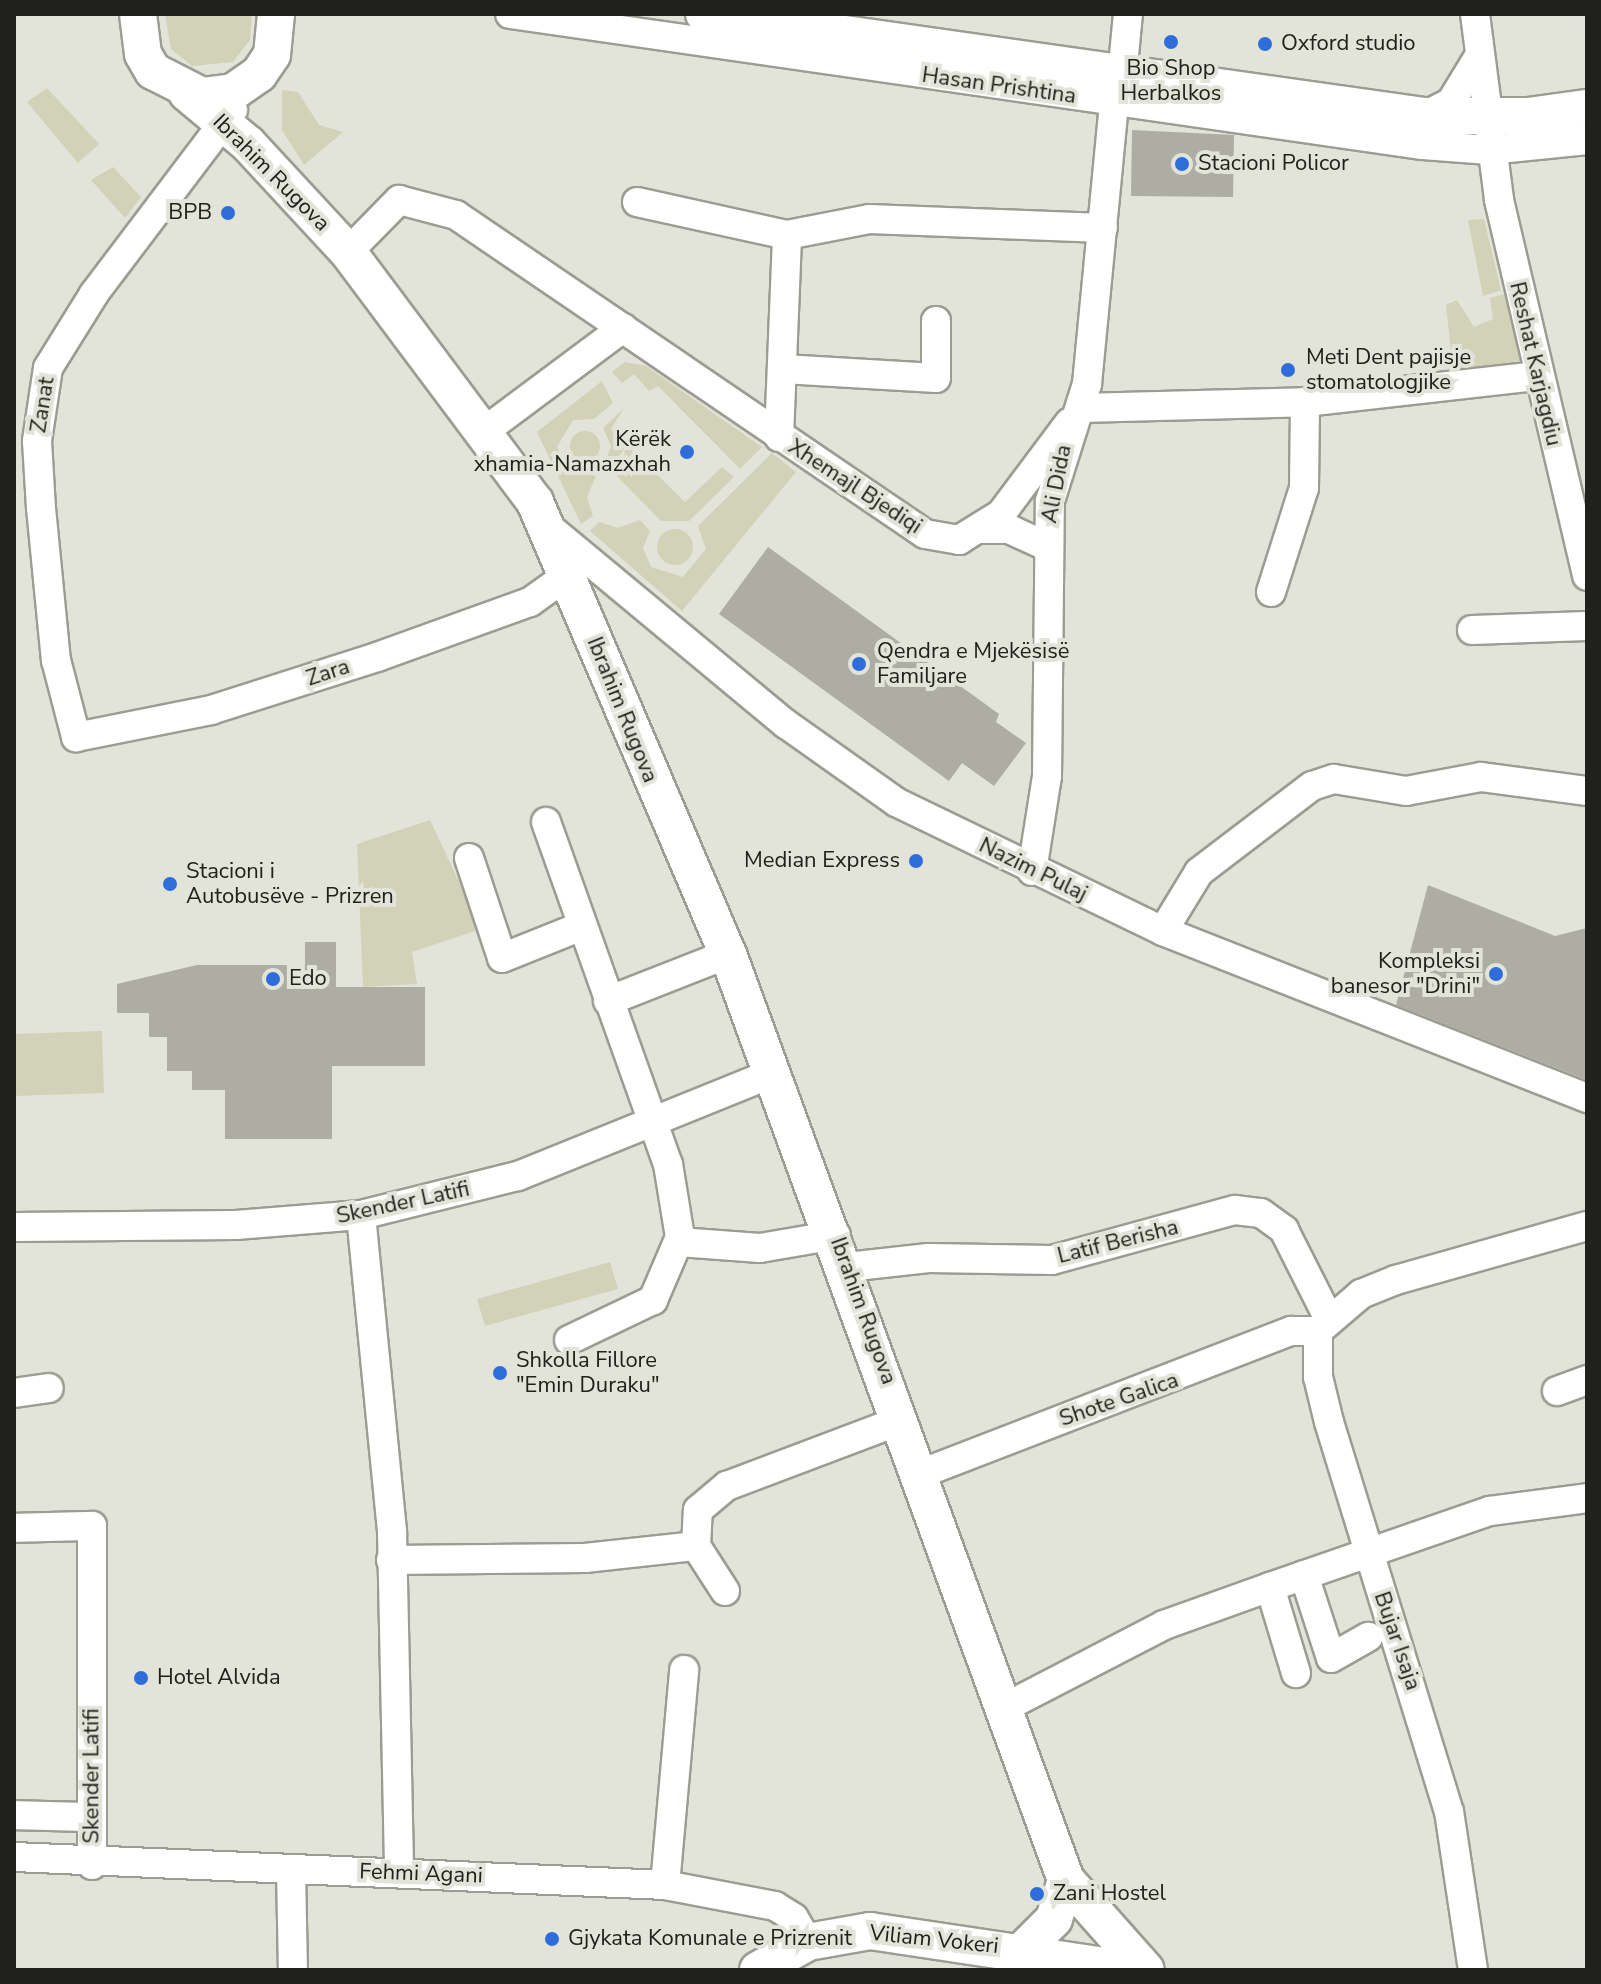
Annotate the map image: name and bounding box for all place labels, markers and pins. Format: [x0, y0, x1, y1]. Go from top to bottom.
place label: Oxford studio [1281, 31, 1416, 57]
marker: Bio Shop Herbalkos [1162, 33, 1180, 51]
marker: Oxford studio [1256, 35, 1274, 53]
place label: Bio Shop Herbalkos [1121, 55, 1221, 106]
place label: Stacioni Policor [1198, 151, 1349, 177]
marker: Stacioni Policor [1173, 155, 1191, 173]
place label: BPB [168, 200, 212, 226]
marker: BPB [219, 204, 237, 222]
place label: Meti Dent pajisje stomatologjike [1306, 344, 1471, 396]
marker: Meti Dent pajisje stomatologjike [1277, 359, 1299, 381]
place label: Kërëk xhamia-Namazxhah [474, 426, 671, 478]
marker: Kërëk xhamia-Namazxhah [678, 443, 696, 461]
place label: Qendra e Mjekësisë Familjare [877, 638, 1069, 690]
marker: Qendra e Mjekësisë Familjare [848, 653, 870, 675]
place label: Median Express [744, 848, 900, 874]
marker: Median Express [907, 852, 925, 870]
place label: Stacioni i Autobusëve - Prizren [186, 858, 394, 910]
marker: Stacioni i Autobusëve - Prizren [161, 875, 179, 893]
place label: Kompleksi banesor "Drini" [1331, 948, 1480, 1000]
marker: Kompleksi banesor "Drini" [1487, 965, 1505, 983]
place label: Edo [289, 966, 327, 992]
marker: Edo [264, 970, 282, 988]
place label: Shkolla Fillore "Emin Duraku" [516, 1347, 660, 1398]
marker: Shkolla Fillore "Emin Duraku" [491, 1364, 509, 1382]
place label: Hotel Alvida [157, 1665, 281, 1691]
marker: Hotel Alvida [132, 1669, 150, 1687]
place label: Zani Hostel [1053, 1881, 1166, 1907]
marker: Zani Hostel [1028, 1885, 1046, 1903]
place label: Gjykata Komunale e Prizrenit [568, 1926, 852, 1952]
marker: Gjykata Komunale e Prizrenit [543, 1930, 561, 1948]

